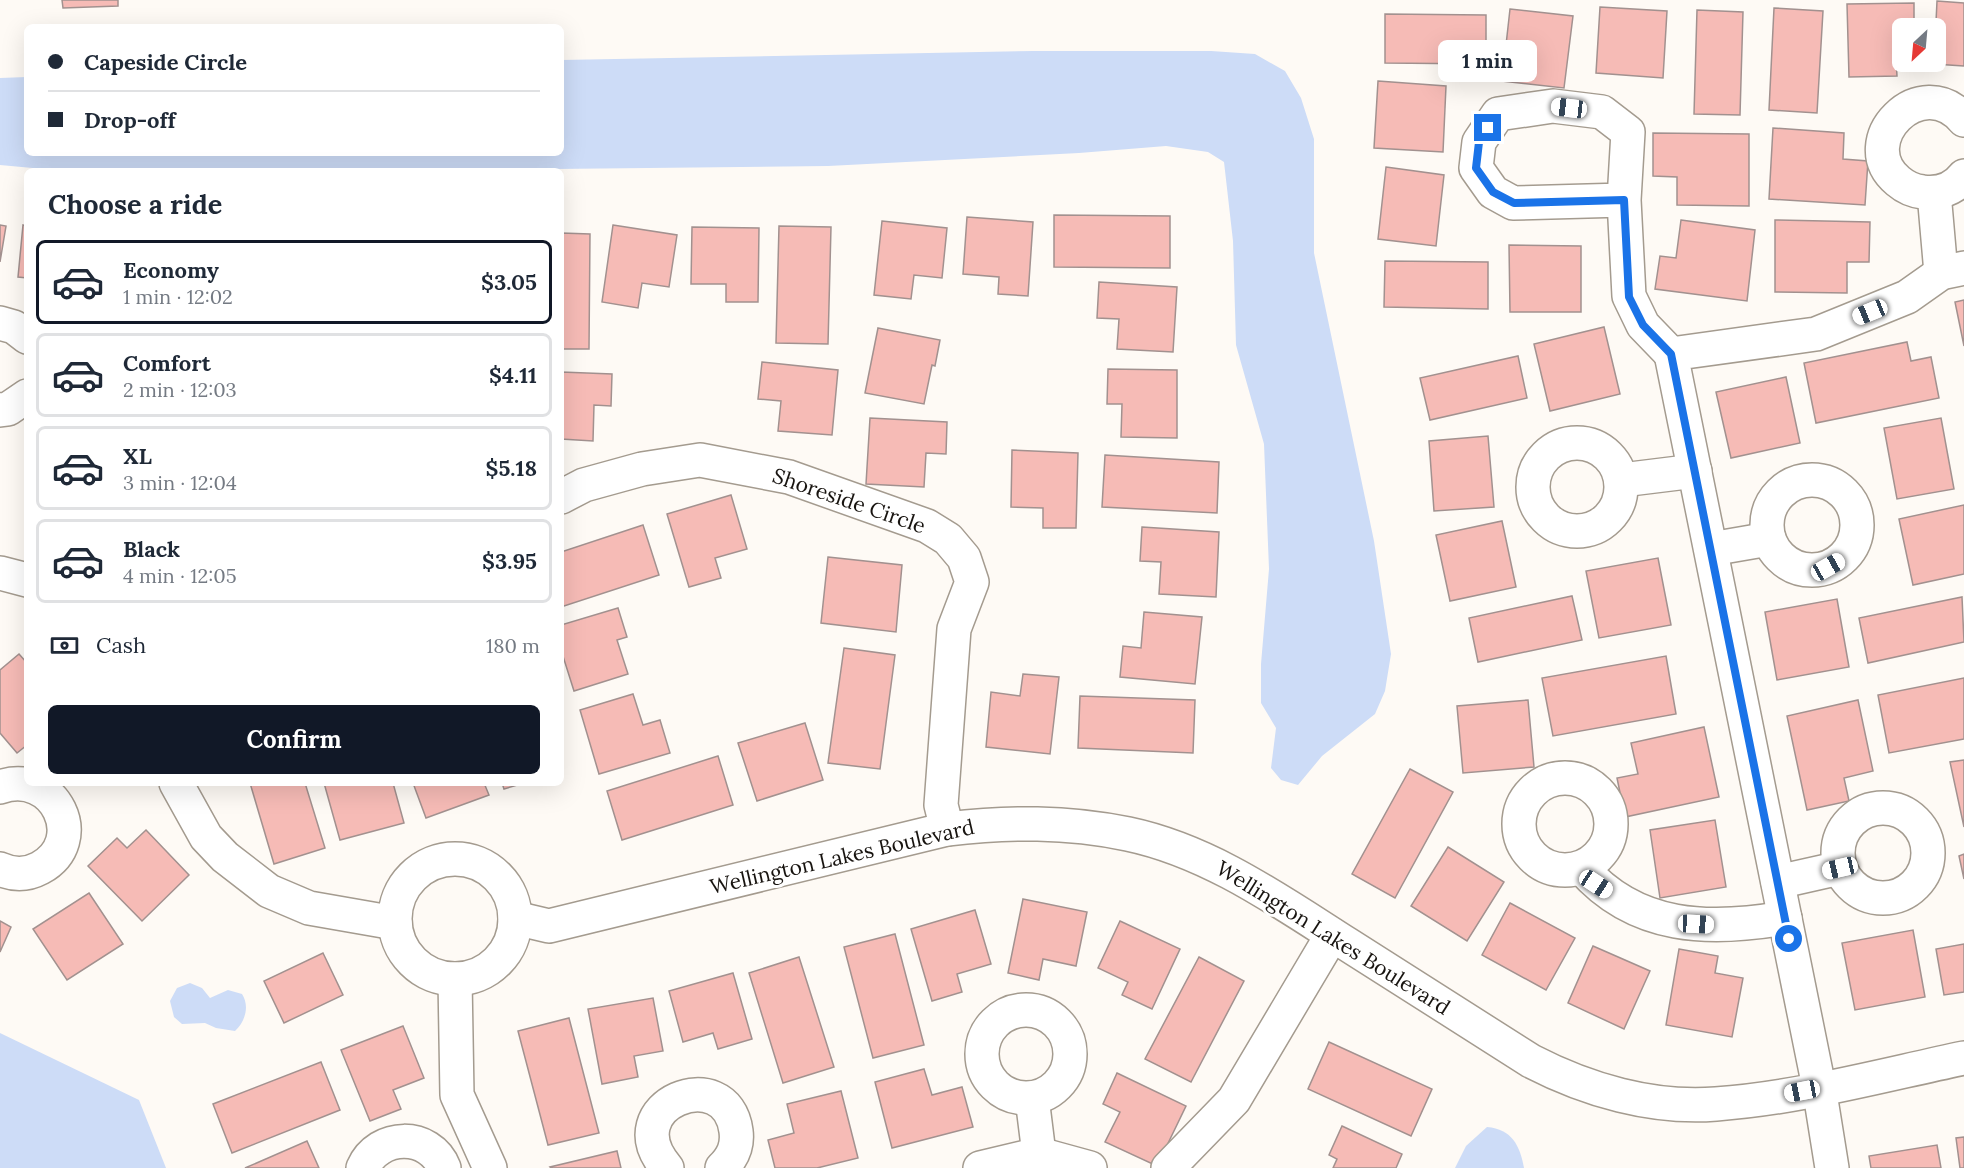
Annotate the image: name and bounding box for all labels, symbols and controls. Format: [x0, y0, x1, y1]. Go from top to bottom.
north arrow [1892, 18, 1946, 72]
map controls [1892, 18, 1946, 72]
callout: 1 min [1438, 41, 1538, 83]
text: Capeside Circle [84, 48, 247, 76]
text: 1 min [1462, 48, 1513, 73]
car [1550, 97, 1588, 119]
text: Drop-off [84, 106, 176, 134]
route end [1474, 114, 1501, 141]
text: Choose a ride [48, 187, 222, 221]
icon: car [51, 255, 105, 309]
text: Economy [123, 256, 219, 284]
text: $3.05 [481, 268, 537, 296]
text: 1 min · 12:02 [123, 284, 233, 309]
car [1850, 297, 1890, 327]
icon: car [51, 348, 105, 402]
text: Comfort [123, 349, 211, 377]
text: $4.11 [489, 361, 537, 389]
text: 2 min · 12:03 [123, 377, 237, 402]
icon: car [51, 441, 105, 495]
text: XL [123, 442, 152, 470]
text: $5.18 [486, 454, 537, 482]
street label: Shoreside Circle [769, 462, 929, 539]
text: 3 min · 12:04 [123, 470, 237, 495]
icon: car [51, 534, 105, 588]
text: Black [123, 535, 180, 563]
text: $3.95 [482, 547, 537, 575]
car [1808, 550, 1848, 584]
text: 4 min · 12:05 [123, 563, 237, 588]
icon: cash [48, 629, 81, 662]
text: Cash [96, 631, 146, 659]
text: 180 m [486, 633, 540, 658]
button: Confirm [48, 705, 540, 774]
street label: Wellington Lakes Boulevard [707, 813, 977, 900]
street label: Wellington Lakes Boulevard [1211, 854, 1455, 1021]
car [1820, 855, 1860, 881]
car [1576, 867, 1616, 901]
car [1678, 914, 1714, 934]
route start [1775, 925, 1802, 952]
car [1783, 1079, 1821, 1103]

